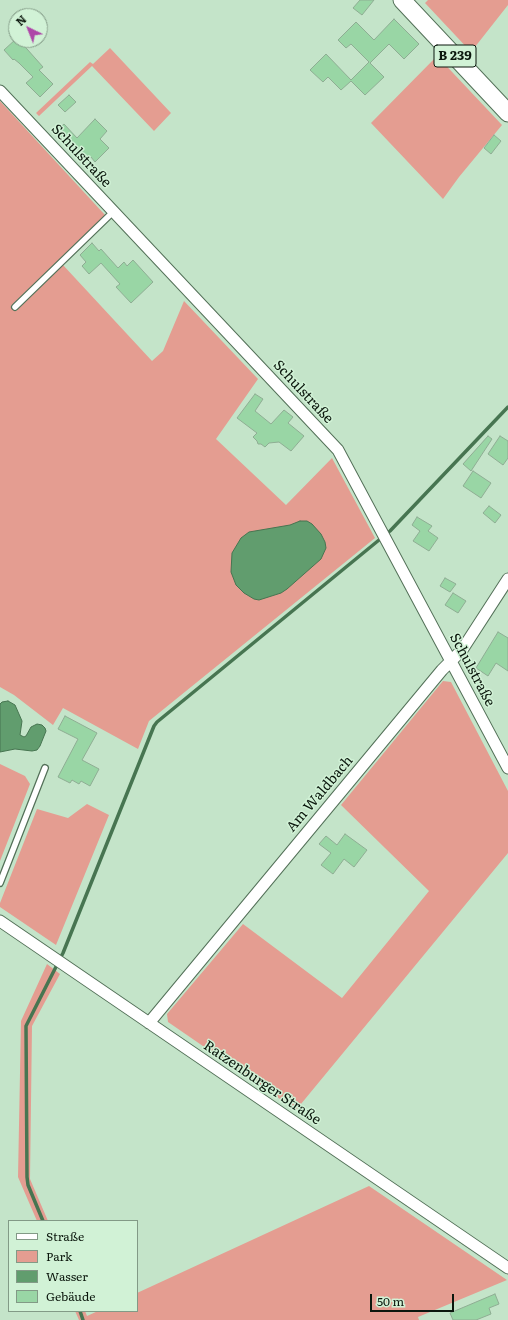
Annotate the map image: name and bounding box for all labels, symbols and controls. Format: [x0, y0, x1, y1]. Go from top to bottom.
north arrow [8, 8, 48, 48]
text: N [12, 11, 29, 29]
road number: B 239 [434, 45, 476, 67]
street label: Schulstraße [48, 121, 114, 191]
street label: Schulstraße [270, 357, 336, 427]
street label: Schulstraße [446, 631, 498, 709]
street label: Am Waldbach [283, 753, 357, 835]
street label: Ratzenburger Straße [200, 1037, 324, 1129]
legend [8, 1220, 138, 1312]
text: Straße [46, 1227, 84, 1245]
text: Park [46, 1247, 72, 1265]
text: Wasser [46, 1267, 88, 1285]
scale bar [372, 1286, 456, 1312]
text: Gebäude [46, 1287, 95, 1305]
text: 50 m [377, 1292, 404, 1310]

